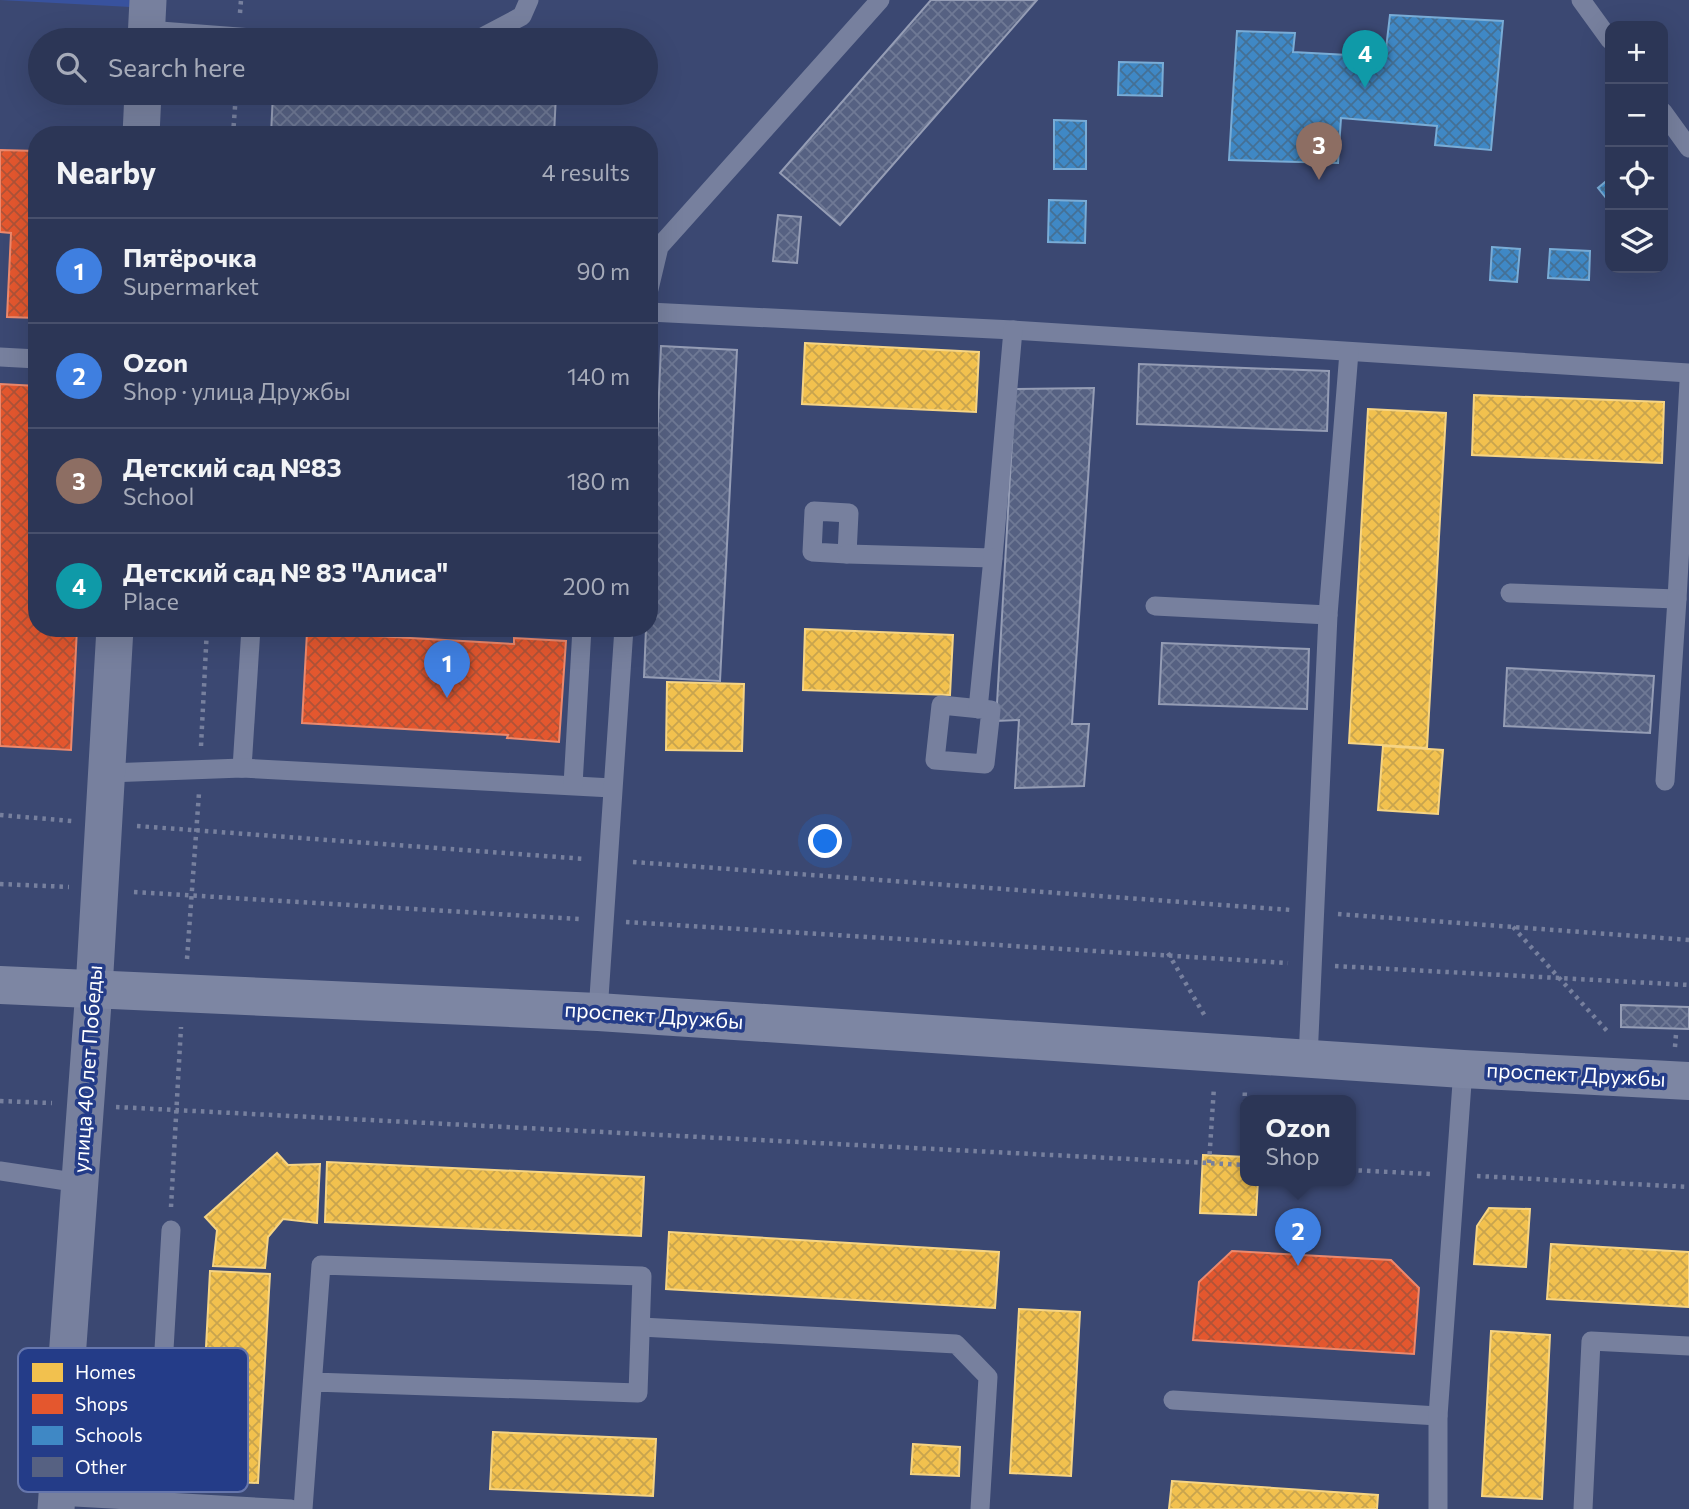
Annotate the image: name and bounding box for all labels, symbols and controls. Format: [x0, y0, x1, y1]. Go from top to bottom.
map controls [1605, 21, 1668, 273]
button: + [1605, 21, 1668, 84]
search box [28, 28, 658, 105]
pin: 4 [1342, 30, 1388, 88]
icon: search [52, 48, 90, 86]
text: Search here [108, 51, 246, 82]
button: − [1605, 84, 1668, 147]
pin: 3 [1296, 122, 1342, 180]
button: locate [1605, 147, 1668, 210]
text: Nearby [56, 153, 156, 190]
text: 4 results [542, 158, 630, 186]
button: layers [1605, 210, 1668, 273]
text: Пятёрочка [123, 241, 256, 272]
text: 1 [74, 257, 84, 285]
text: 90 m [577, 257, 630, 285]
text: Supermarket [123, 272, 259, 300]
text: Ozon [123, 346, 188, 377]
text: 2 [72, 362, 86, 390]
text: 140 m [567, 362, 630, 390]
text: Shop · улица Дружбы [123, 377, 351, 405]
text: Детский сад №83 [123, 451, 342, 482]
text: 3 [72, 467, 86, 495]
text: 180 m [567, 467, 630, 495]
text: School [123, 482, 194, 510]
text: Детский сад № 83 "Алиса" [123, 556, 448, 587]
text: 4 [72, 572, 86, 600]
text: 200 m [563, 572, 630, 600]
text: Place [123, 587, 179, 615]
pin: 1 [424, 640, 470, 698]
your location [808, 824, 842, 858]
street label: улица 40 лет Победы [67, 964, 106, 1174]
street label: проспект Дружбы [564, 996, 744, 1033]
street label: проспект Дружбы [1486, 1056, 1666, 1091]
popup [1240, 1095, 1356, 1186]
text: Ozon [1265, 1111, 1331, 1142]
text: Shop [1265, 1142, 1319, 1170]
pin: 2 [1275, 1208, 1321, 1266]
legend [18, 1348, 248, 1492]
text: Homes [75, 1360, 136, 1383]
text: Shops [75, 1392, 128, 1415]
text: Schools [75, 1423, 143, 1446]
text: Other [75, 1455, 127, 1478]

